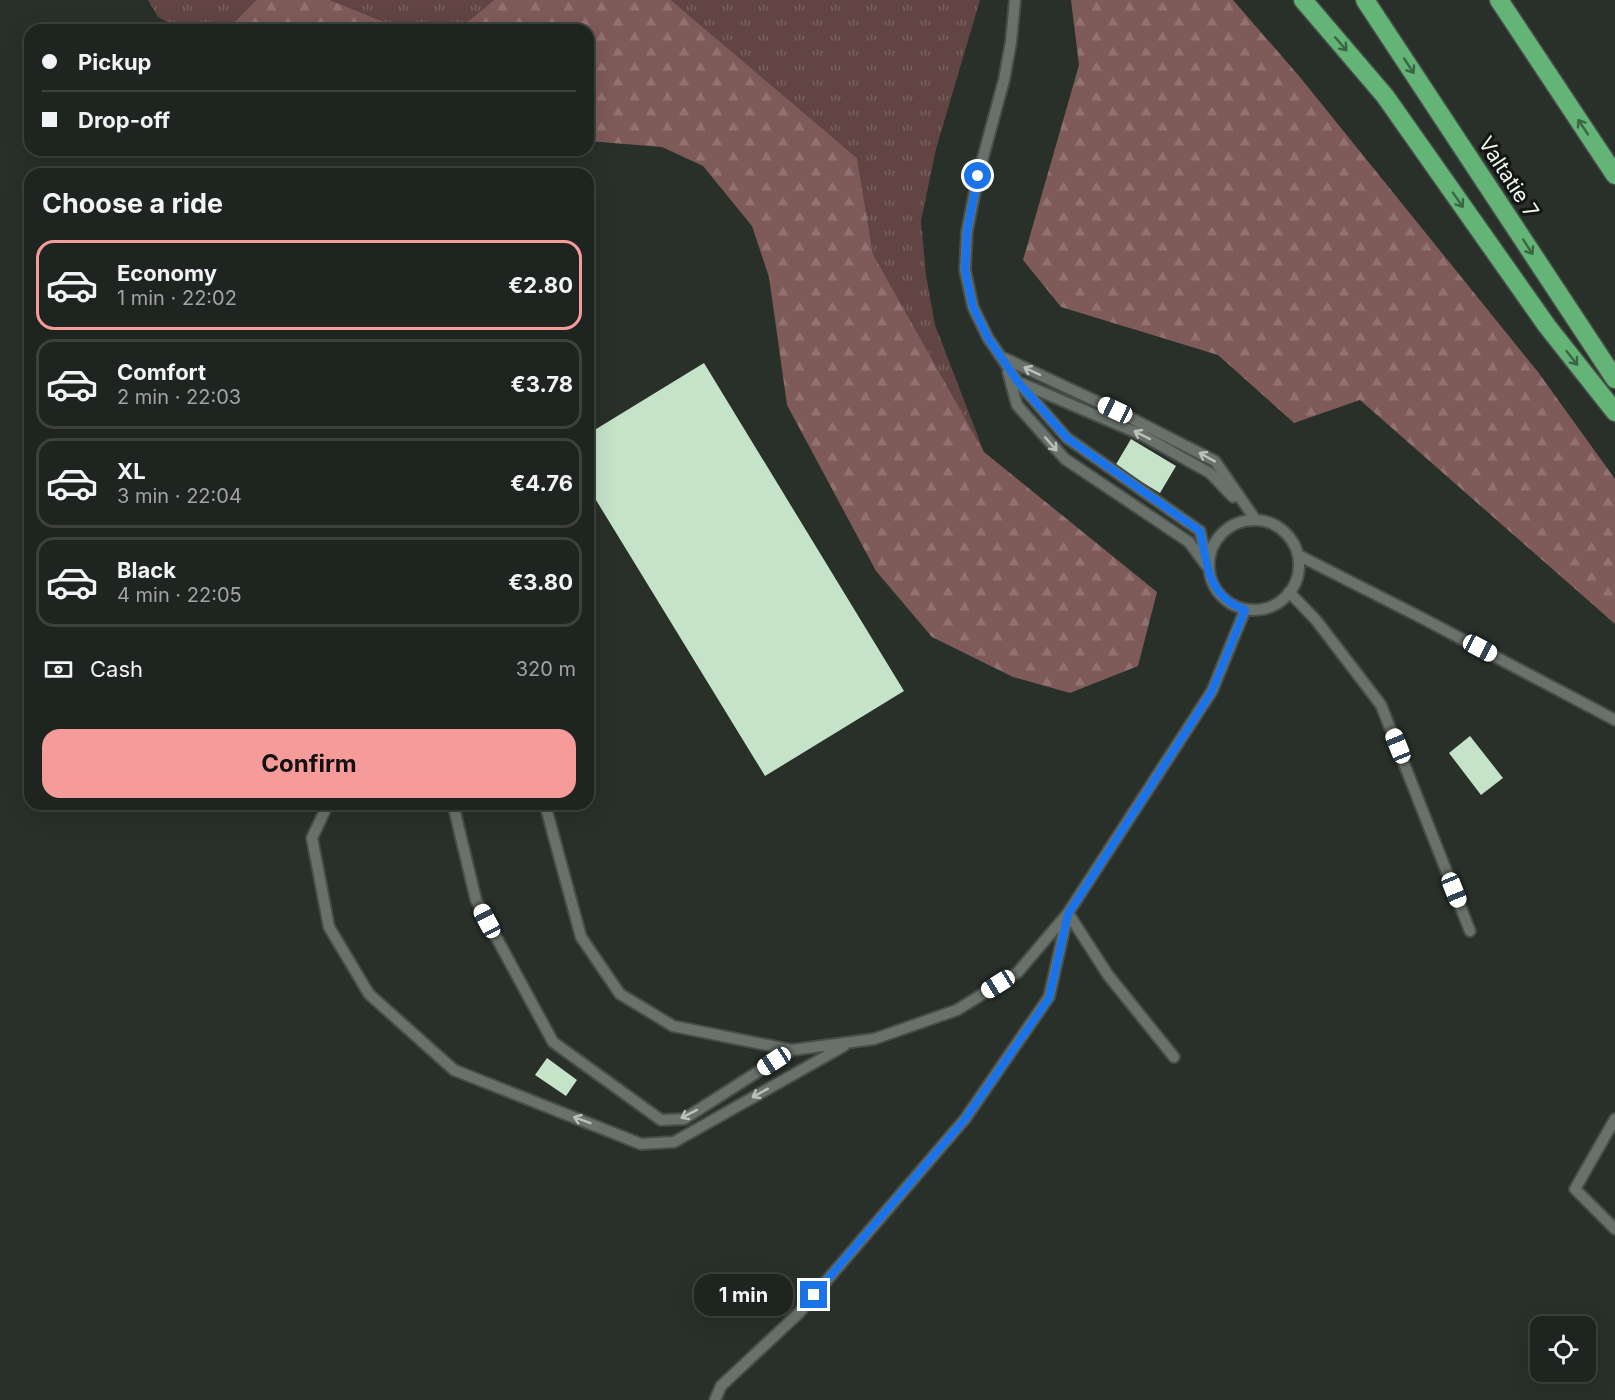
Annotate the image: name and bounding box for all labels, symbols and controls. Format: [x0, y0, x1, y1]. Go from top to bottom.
one-way arrow [1334, 36, 1348, 51]
text: Pickup [78, 49, 152, 75]
one-way arrow [1403, 58, 1415, 74]
text: Drop-off [78, 107, 170, 133]
one-way arrow [1576, 118, 1589, 135]
street label: Valtatie 7 [1474, 132, 1544, 222]
route start [964, 162, 991, 189]
text: Choose a ride [42, 187, 223, 220]
one-way arrow [1452, 191, 1464, 207]
one-way arrow [1522, 238, 1534, 254]
icon: car [45, 258, 99, 312]
text: Economy [117, 260, 217, 286]
text: €2.80 [508, 272, 573, 298]
text: 1 min · 22:02 [117, 286, 237, 310]
one-way arrow [1566, 350, 1579, 366]
icon: car [45, 357, 99, 411]
text: Comfort [117, 359, 206, 385]
one-way arrow [1023, 365, 1041, 377]
text: €3.78 [511, 371, 573, 397]
text: 2 min · 22:03 [117, 385, 241, 409]
car [1095, 394, 1135, 426]
one-way arrow [1133, 429, 1151, 441]
one-way arrow [1044, 436, 1058, 451]
one-way arrow [1199, 451, 1216, 463]
icon: car [45, 456, 99, 510]
text: XL [117, 458, 146, 484]
text: €4.76 [510, 470, 573, 496]
text: 3 min · 22:04 [117, 484, 242, 508]
icon: car [45, 555, 99, 609]
text: Black [117, 557, 176, 583]
text: €3.80 [508, 569, 573, 595]
text: 4 min · 22:05 [117, 583, 242, 607]
car [1460, 632, 1500, 664]
icon: cash [42, 653, 75, 686]
text: Cash [90, 656, 143, 682]
text: 320 m [516, 657, 576, 681]
car [1383, 726, 1413, 766]
button: Confirm [42, 729, 576, 798]
car [1439, 870, 1469, 910]
car [471, 901, 503, 941]
car [978, 967, 1018, 1001]
car [754, 1044, 794, 1078]
one-way arrow [752, 1088, 769, 1100]
one-way arrow [681, 1109, 699, 1121]
one-way arrow [573, 1114, 592, 1125]
callout: 1 min [694, 1274, 793, 1316]
route end [800, 1281, 827, 1308]
text: 1 min [719, 1283, 768, 1307]
map controls [1530, 1316, 1596, 1382]
button: locate [1530, 1316, 1596, 1382]

